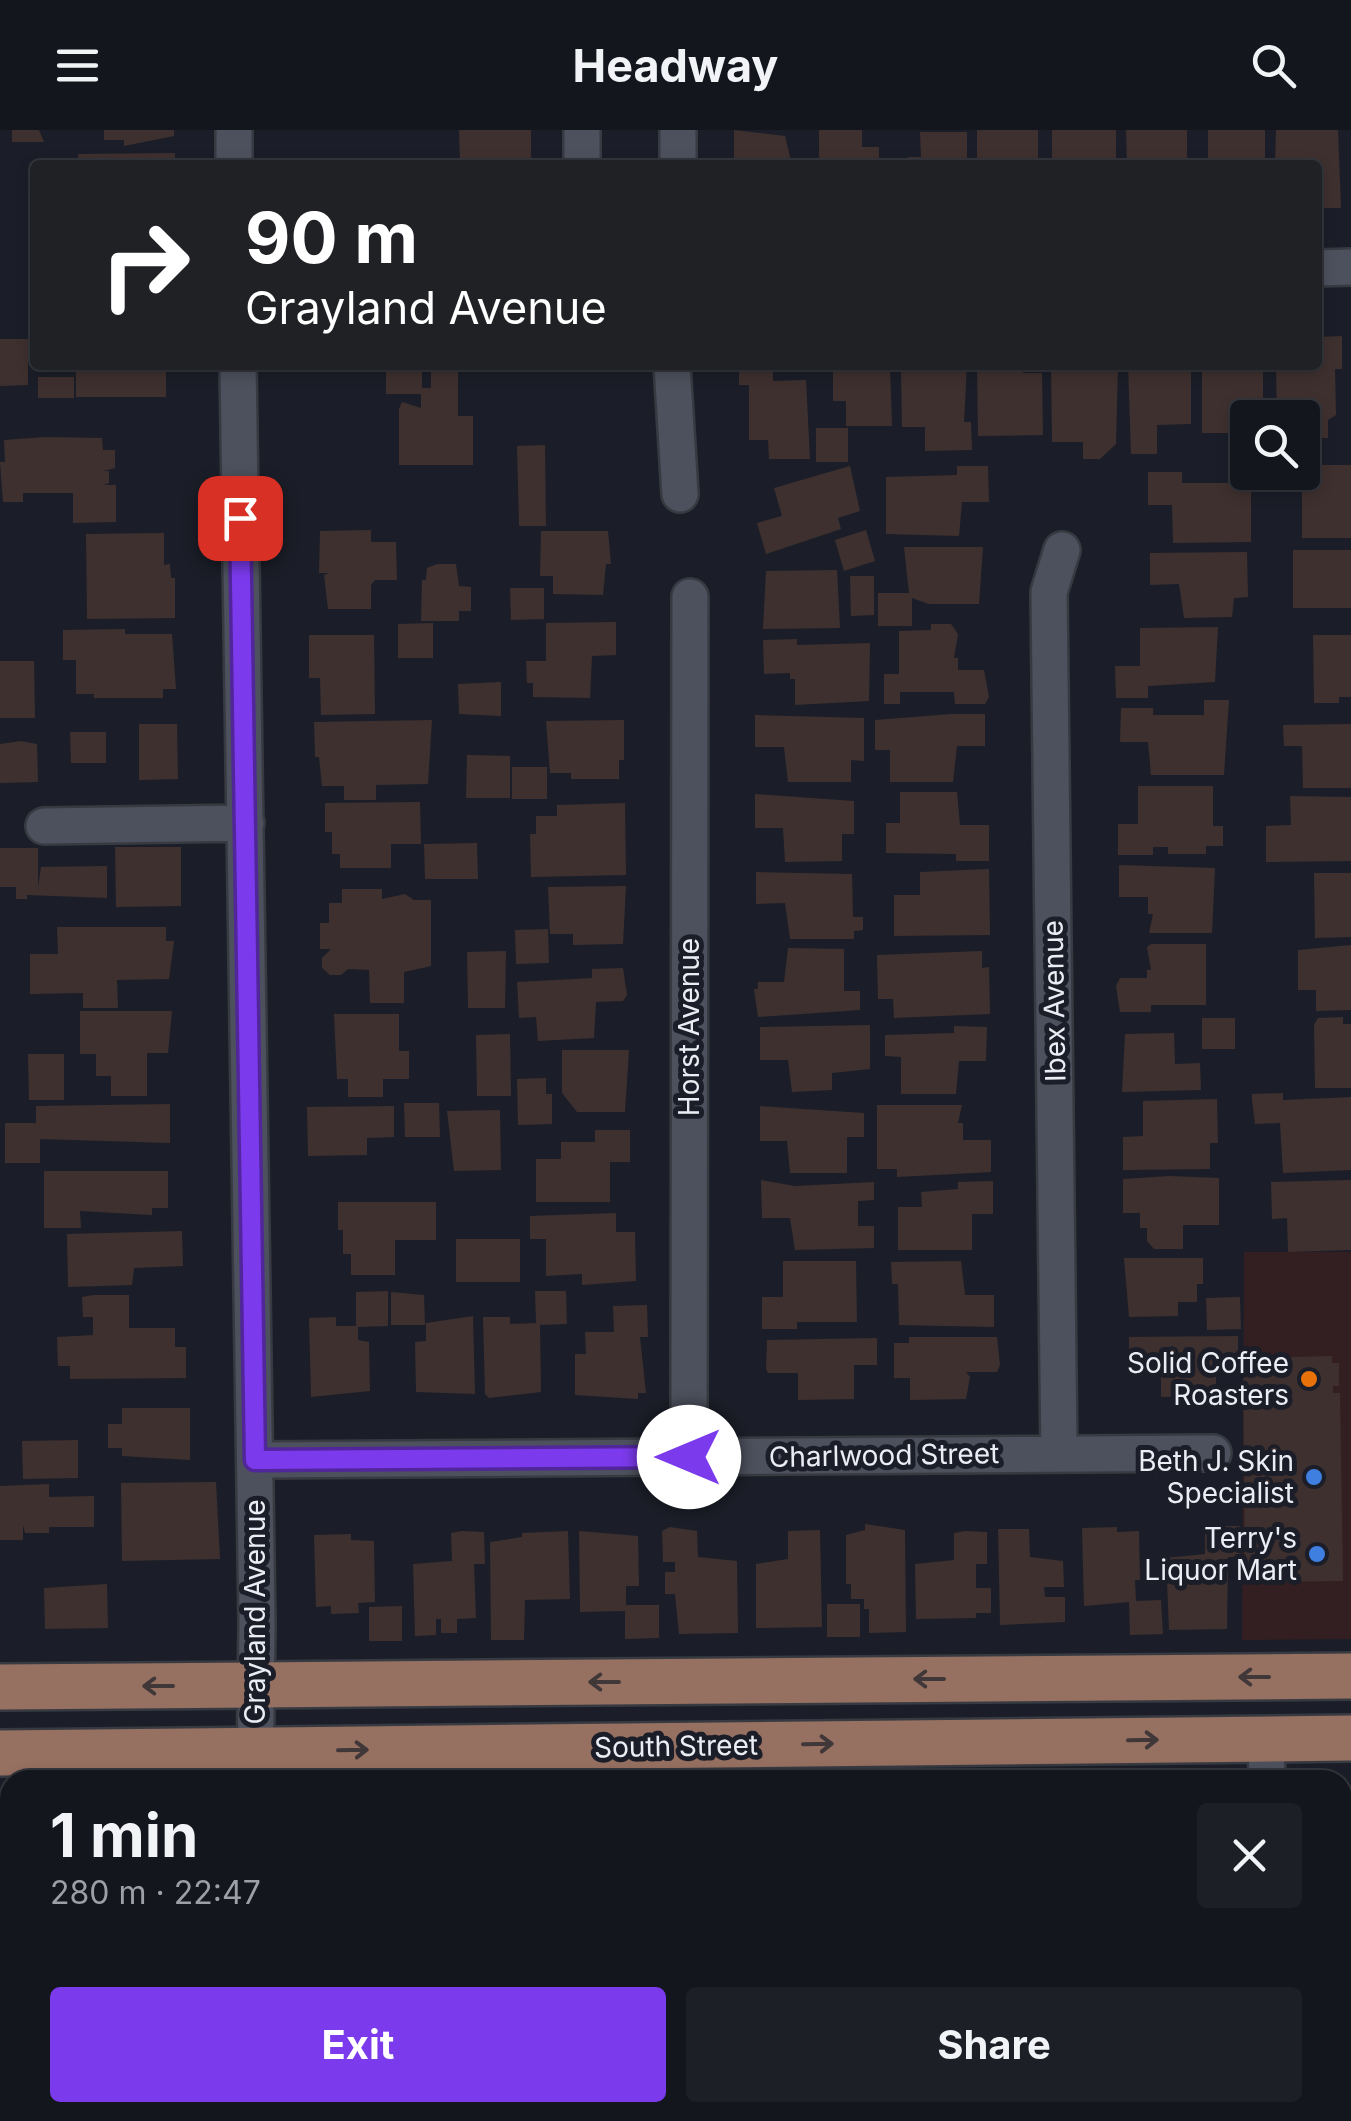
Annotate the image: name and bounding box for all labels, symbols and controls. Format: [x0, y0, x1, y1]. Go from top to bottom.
icon: menu [50, 38, 105, 93]
text: Headway [573, 38, 778, 93]
icon: search [1246, 38, 1301, 93]
text: 90 m [245, 195, 418, 280]
icon: right [80, 200, 210, 330]
text: Grayland Avenue [245, 280, 607, 335]
map controls [1230, 400, 1320, 490]
button: search [1230, 400, 1320, 490]
pin [198, 476, 283, 561]
icon: arrive [213, 491, 268, 546]
street label: Ibex Avenue [1036, 920, 1072, 1082]
street label: Horst Avenue [672, 938, 706, 1116]
place label: Solid Coffee Roasters [1127, 1346, 1289, 1412]
marker: Solid Coffee Roasters [1298, 1368, 1320, 1390]
position arrow [637, 1405, 741, 1509]
street label: Charlwood Street [768, 1436, 1000, 1474]
place label: Beth J. Skin Specialist [1138, 1444, 1294, 1510]
marker: Beth J. Skin Specialist [1303, 1466, 1325, 1488]
street label: Grayland Avenue [238, 1499, 272, 1725]
place label: Terry's Liquor Mart [1144, 1521, 1297, 1587]
marker: Terry's Liquor Mart [1306, 1543, 1328, 1565]
one-way arrow [1238, 1668, 1270, 1686]
one-way arrow [913, 1670, 946, 1688]
one-way arrow [588, 1672, 620, 1691]
one-way arrow [143, 1676, 176, 1696]
street label: South Street [594, 1728, 758, 1764]
one-way arrow [1126, 1731, 1158, 1750]
one-way arrow [801, 1735, 833, 1754]
one-way arrow [336, 1740, 368, 1760]
text: 1 min [50, 1799, 198, 1871]
button: close [1197, 1803, 1302, 1908]
text: 280 m · 22:47 [50, 1873, 261, 1912]
button: Exit [50, 1987, 666, 2102]
button: Share [686, 1987, 1302, 2102]

